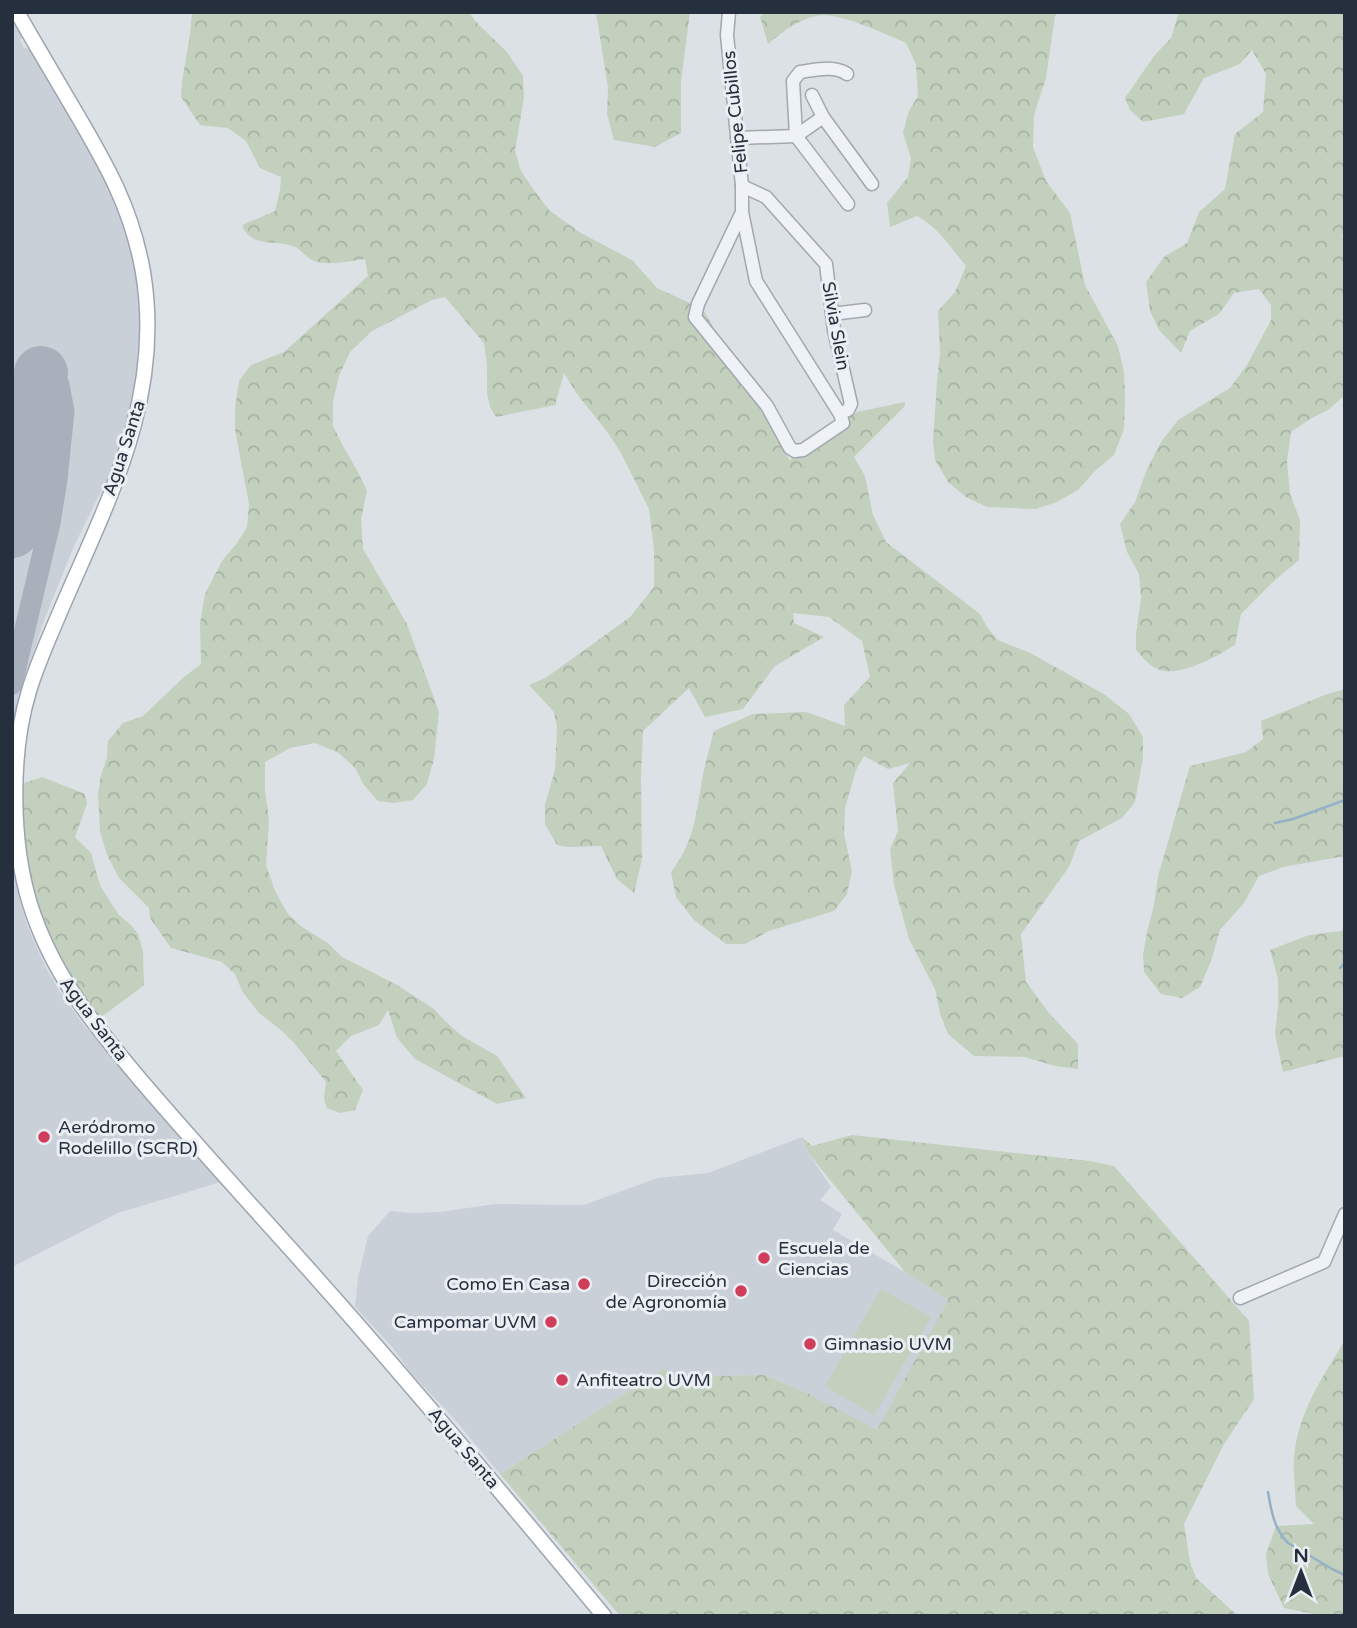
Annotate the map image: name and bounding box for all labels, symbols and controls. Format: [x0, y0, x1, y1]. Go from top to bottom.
street label: Felipe Cubillos [718, 50, 752, 174]
street label: Silvia Slein [817, 280, 855, 372]
street label: Agua Santa [98, 397, 150, 499]
street label: Agua Santa [55, 973, 133, 1065]
place label: Aeródromo Rodelillo (SCRD) [58, 1116, 198, 1159]
marker: Aeródromo Rodelillo (SCRD) [36, 1129, 52, 1145]
place label: Escuela de Ciencias [778, 1237, 870, 1280]
marker: Escuela de Ciencias [756, 1250, 772, 1266]
place label: Dirección de Agronomía [606, 1270, 727, 1313]
place label: Como En Casa [446, 1273, 570, 1295]
marker: Como En Casa [576, 1276, 592, 1292]
marker: Dirección de Agronomía [733, 1283, 749, 1299]
place label: Campomar UVM [394, 1311, 537, 1333]
marker: Campomar UVM [543, 1314, 559, 1330]
place label: Gimnasio UVM [824, 1333, 952, 1355]
marker: Gimnasio UVM [802, 1336, 818, 1352]
place label: Anfiteatro UVM [576, 1369, 711, 1391]
marker: Anfiteatro UVM [554, 1372, 570, 1388]
street label: Agua Santa [424, 1403, 504, 1493]
north arrow [1266, 1537, 1336, 1607]
text: N [1293, 1545, 1309, 1567]

